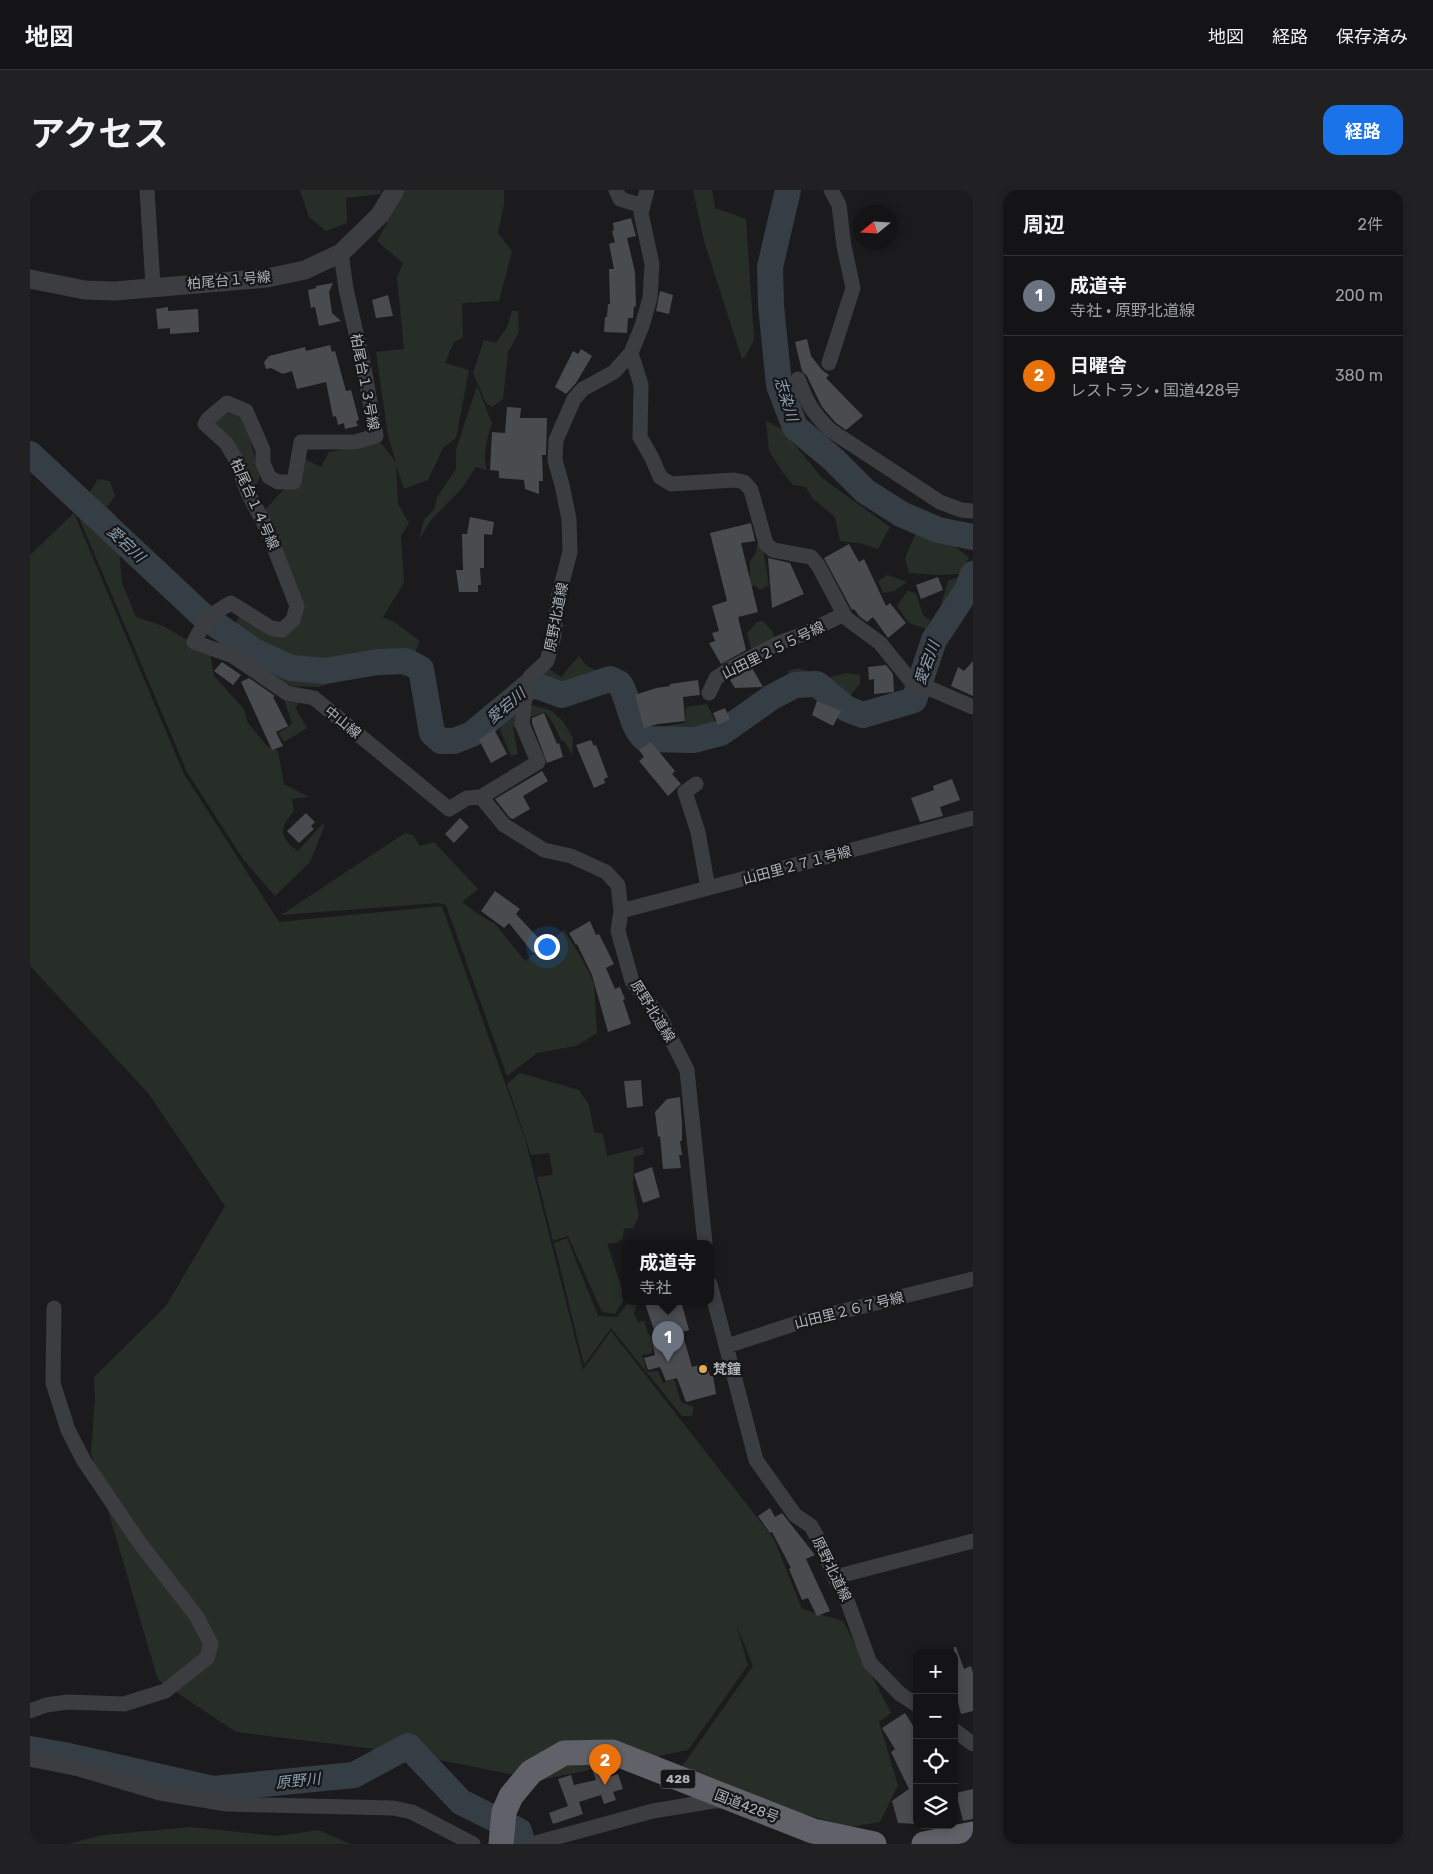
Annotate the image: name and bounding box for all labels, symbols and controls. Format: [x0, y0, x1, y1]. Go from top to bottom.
text: 地図 [25, 23, 73, 51]
text: 地図 [1208, 26, 1244, 48]
text: 経路 [1272, 26, 1308, 48]
text: 保存済み [1336, 26, 1408, 48]
button: 経路 [1323, 105, 1403, 155]
text: アクセス [30, 113, 168, 155]
north arrow [853, 205, 898, 250]
text: 周辺 [1023, 212, 1065, 237]
text: 2件 [1358, 215, 1383, 234]
street label: 柏尾台１号線 [186, 268, 272, 293]
text: 成道寺 [1070, 274, 1127, 297]
text: 1 [1035, 286, 1043, 305]
text: 200 m [1335, 286, 1383, 305]
text: 寺社 · 原野北道線 [1070, 301, 1195, 320]
street label: 柏尾台１３号線 [347, 332, 382, 432]
text: 日曜舎 [1070, 354, 1127, 377]
text: 2 [1034, 366, 1044, 385]
text: 380 m [1335, 366, 1383, 385]
water label: 志染川 [771, 375, 802, 425]
text: レストラン · 国道428号 [1070, 381, 1241, 400]
street label: 柏尾台１４号線 [227, 456, 282, 552]
water label: 愛宕川 [103, 522, 150, 567]
street label: 原野北道線 [541, 581, 572, 653]
street label: 山田里２５５号線 [719, 618, 827, 683]
water label: 愛宕川 [911, 637, 944, 687]
water label: 愛宕川 [483, 683, 531, 727]
street label: 中山線 [321, 703, 364, 742]
street label: 山田里２７１号線 [741, 843, 853, 888]
your location [534, 934, 560, 960]
street label: 原野北道線 [627, 977, 678, 1045]
popup [622, 1240, 714, 1305]
text: 成道寺 [639, 1251, 697, 1274]
text: 寺社 [639, 1278, 672, 1297]
street label: 山田里２６７号線 [793, 1289, 906, 1332]
pin: 1 [652, 1321, 684, 1362]
place label: 梵鐘 [713, 1361, 741, 1378]
marker: 梵鐘 [697, 1363, 709, 1375]
street label: 原野北道線 [809, 1534, 855, 1604]
map controls [913, 1649, 958, 1829]
button: + [913, 1649, 958, 1694]
button: − [913, 1694, 958, 1739]
button: locate [913, 1739, 958, 1784]
pin: 2 [589, 1744, 621, 1785]
water label: 原野川 [275, 1769, 323, 1792]
road number: 428 [660, 1770, 696, 1788]
button: layers [913, 1784, 958, 1829]
street label: 国道428号 [712, 1786, 782, 1827]

